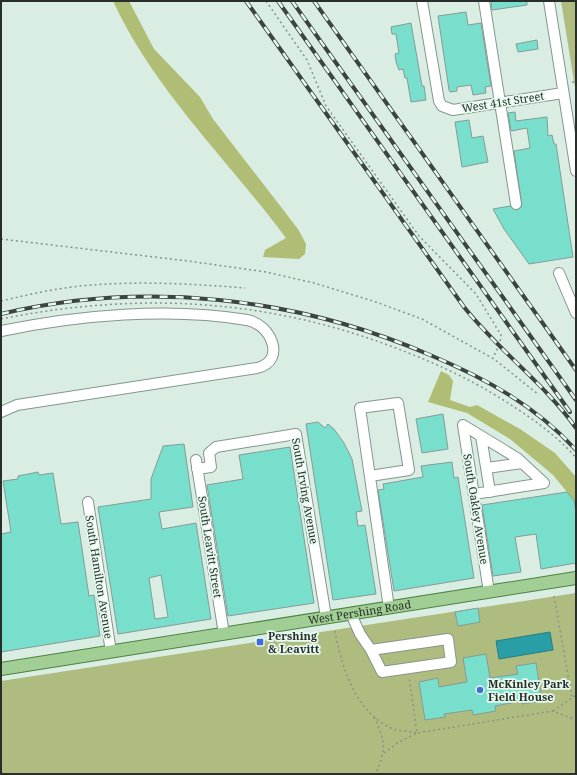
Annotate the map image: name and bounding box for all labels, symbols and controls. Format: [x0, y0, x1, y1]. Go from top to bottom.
street label: West 41st Street [461, 88, 545, 115]
street label: South Irving Avenue [289, 437, 322, 545]
street label: South Oakley Avenue [460, 453, 493, 565]
street label: South Leavitt Street [195, 495, 226, 599]
street label: South Hamilton Avenue [82, 514, 117, 640]
street label: West Pershing Road [307, 596, 412, 627]
place label: Pershing & Leavitt [268, 628, 320, 656]
marker: Pershing & Leavitt [255, 637, 265, 647]
place label: McKinley Park Field House [488, 676, 569, 704]
marker: McKinley Park Field House [475, 685, 485, 695]

